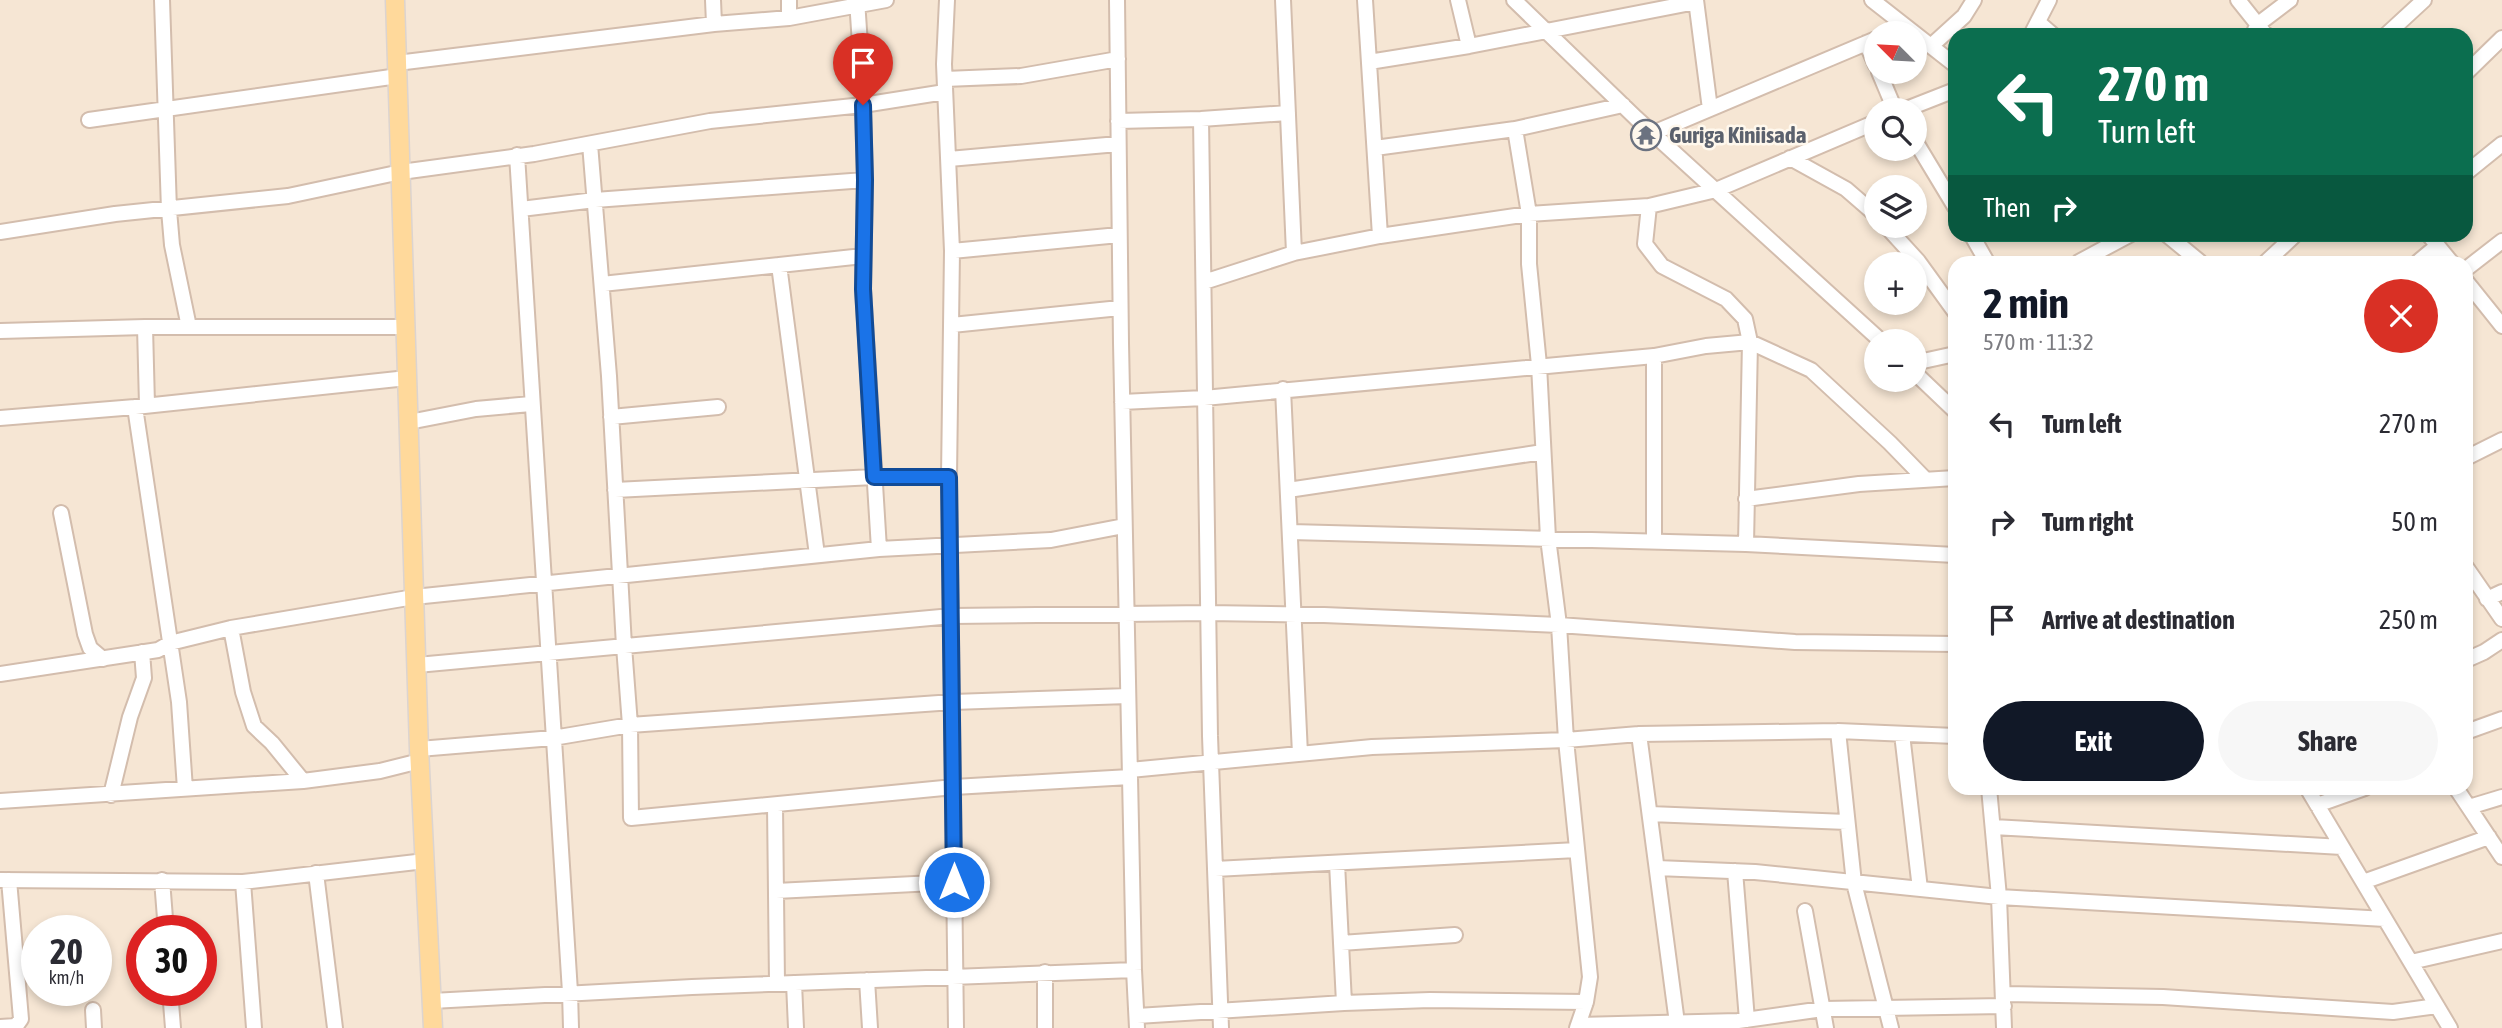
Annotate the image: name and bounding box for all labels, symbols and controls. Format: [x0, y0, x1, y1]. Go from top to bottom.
north arrow [1864, 21, 1927, 84]
map controls [1864, 21, 1927, 392]
pin [833, 33, 893, 105]
icon: arrive [844, 44, 882, 82]
text: 270 m [2098, 55, 2209, 111]
icon: left [1983, 56, 2074, 147]
button: search [1864, 98, 1927, 161]
text: Turn left [2098, 113, 2196, 150]
temple icon: Guriga Kiniisada [1629, 118, 1663, 152]
place label: Guriga Kiniisada [1669, 122, 1807, 148]
button: layers [1864, 175, 1927, 238]
icon: right [2045, 189, 2083, 227]
text: Then [1983, 193, 2031, 223]
button: + [1864, 252, 1927, 315]
text: 2 min [1983, 279, 2069, 327]
button: close [2364, 279, 2438, 353]
button: − [1864, 329, 1927, 392]
text: 570 m · 11:32 [1983, 329, 2094, 355]
icon: left [1983, 405, 2021, 443]
text: Turn left [2042, 409, 2122, 439]
text: 270 m [2379, 409, 2438, 439]
icon: right [1983, 503, 2021, 541]
text: Turn right [2042, 507, 2133, 537]
text: 50 m [2391, 507, 2438, 537]
icon: arrive [1983, 601, 2021, 639]
text: Arrive at destination [2042, 605, 2235, 635]
text: 250 m [2379, 605, 2438, 635]
button: Exit [1983, 701, 2204, 781]
button: Share [2218, 701, 2438, 781]
position arrow [917, 845, 991, 919]
speed limit sign: 30 [126, 915, 217, 1006]
text: 20 [50, 931, 83, 971]
text: km/h [49, 967, 84, 988]

